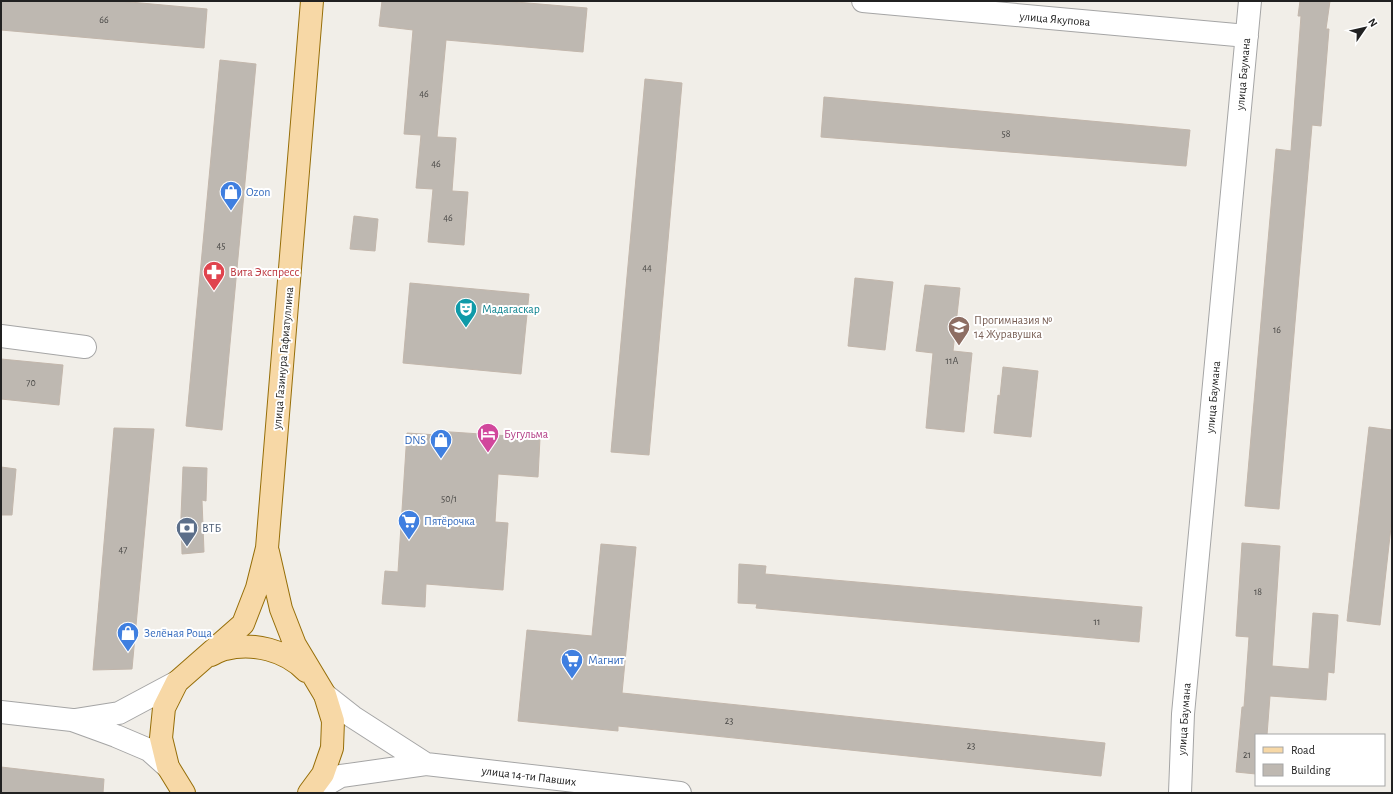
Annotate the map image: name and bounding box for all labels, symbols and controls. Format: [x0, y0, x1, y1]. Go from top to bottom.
north arrow [1345, 8, 1385, 48]
street label: улица Якупова [1018, 10, 1091, 29]
house number: 66 [99, 15, 109, 25]
text: N [1366, 16, 1380, 29]
street label: улица Баумана [1234, 37, 1253, 112]
house number: 46 [419, 89, 429, 99]
house number: 58 [1002, 129, 1011, 139]
house number: 46 [431, 159, 441, 169]
shop icon: Ozon [218, 179, 244, 212]
place label: Ozon [246, 186, 270, 198]
house number: 46 [443, 213, 453, 223]
house number: 45 [217, 241, 226, 251]
pharmacy icon: Вита Экспресс [201, 259, 227, 292]
house number: 44 [642, 263, 652, 273]
place label: Вита Экспресс [230, 266, 299, 278]
street label: улица Газинура Гафиатуллина [271, 286, 296, 431]
theatre icon: Мадагаскар [453, 296, 479, 329]
place label: Мадагаскар [482, 303, 540, 315]
school or university icon: Прогимназия № 14 Журавушка [946, 314, 972, 347]
place label: Прогимназия № 14 Журавушка [974, 314, 1053, 341]
house number: 16 [1273, 325, 1281, 335]
house number: 11А [946, 356, 958, 366]
street label: улица Баумана [1204, 360, 1223, 435]
house number: 70 [26, 378, 36, 388]
hotel icon: Бугульма [475, 421, 501, 454]
shop icon: DNS [428, 427, 454, 460]
place label: Бугульма [504, 428, 549, 441]
place label: DNS [404, 434, 426, 446]
house number: 50/1 [441, 494, 457, 504]
supermarket icon: Пятёрочка [396, 508, 422, 541]
bank icon: ВТБ [174, 515, 200, 548]
place label: Пятёрочка [424, 515, 476, 527]
place label: ВТБ [202, 522, 221, 534]
house number: 47 [119, 545, 127, 555]
house number: 18 [1254, 587, 1262, 597]
house number: 11 [1094, 617, 1100, 627]
shop icon: Зелёная Роща [115, 620, 141, 653]
place label: Зелёная Роща [144, 627, 213, 639]
supermarket icon: Магнит [559, 647, 585, 680]
place label: Магнит [588, 654, 625, 666]
street label: улица Баумана [1175, 682, 1194, 757]
house number: 23 [725, 716, 733, 726]
legend [1255, 734, 1385, 786]
house number: 23 [967, 741, 975, 751]
text: Road [1291, 744, 1315, 756]
house number: 21 [1243, 750, 1251, 760]
street label: улица 14-ти Павших [480, 764, 578, 789]
text: Building [1291, 764, 1331, 776]

